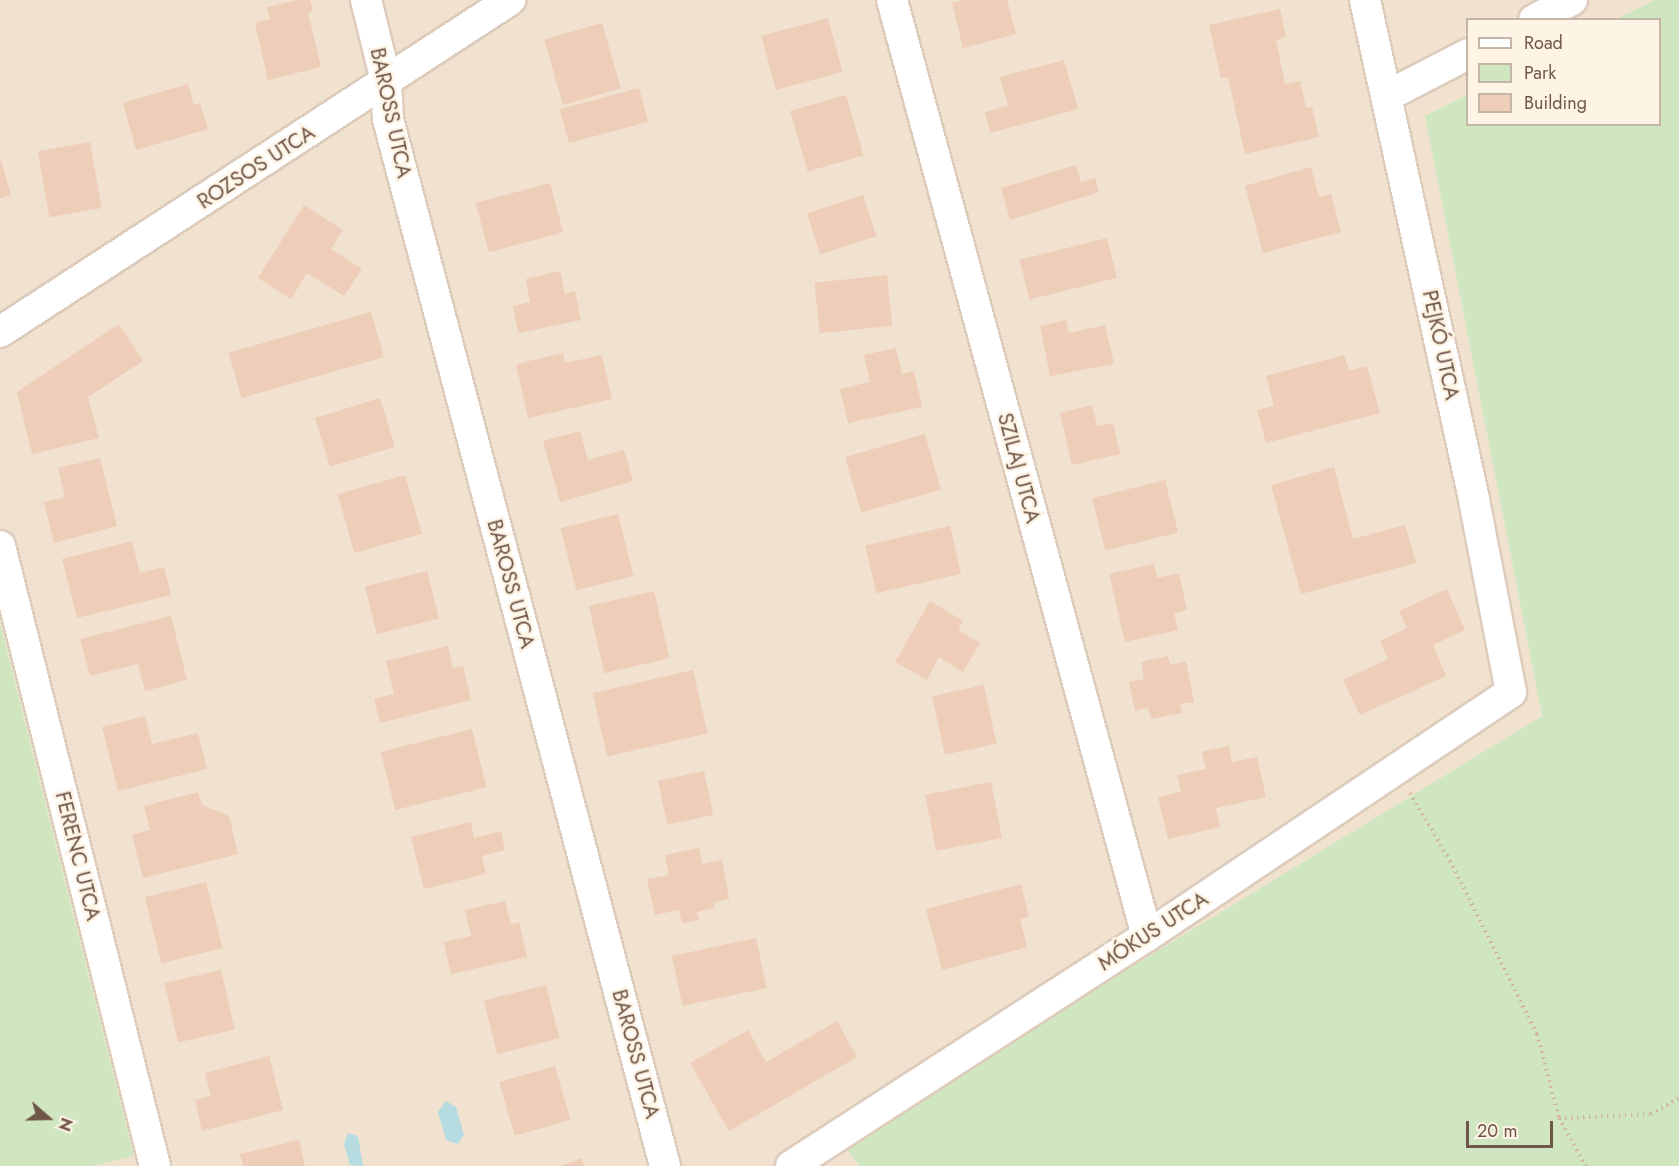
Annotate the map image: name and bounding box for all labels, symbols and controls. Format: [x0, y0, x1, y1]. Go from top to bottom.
legend [1466, 18, 1661, 126]
text: Road [1524, 30, 1563, 56]
street label: BAROSS UTCA [365, 45, 417, 181]
text: Park [1524, 60, 1556, 86]
text: Building [1524, 90, 1587, 116]
street label: ROZSOS UTCA [193, 120, 319, 214]
street label: PEJKÓ UTCA [1417, 288, 1465, 402]
street label: SZILAJ UTCA [992, 410, 1046, 526]
street label: BAROSS UTCA [482, 517, 540, 651]
street label: FERENC UTCA [50, 789, 106, 923]
street label: MÓKUS UTCA [1093, 886, 1213, 976]
street label: BAROSS UTCA [607, 987, 665, 1121]
north arrow [18, 1088, 78, 1148]
scale bar [1469, 1109, 1556, 1147]
text: N [52, 1114, 78, 1134]
text: 20 m [1477, 1118, 1517, 1144]

